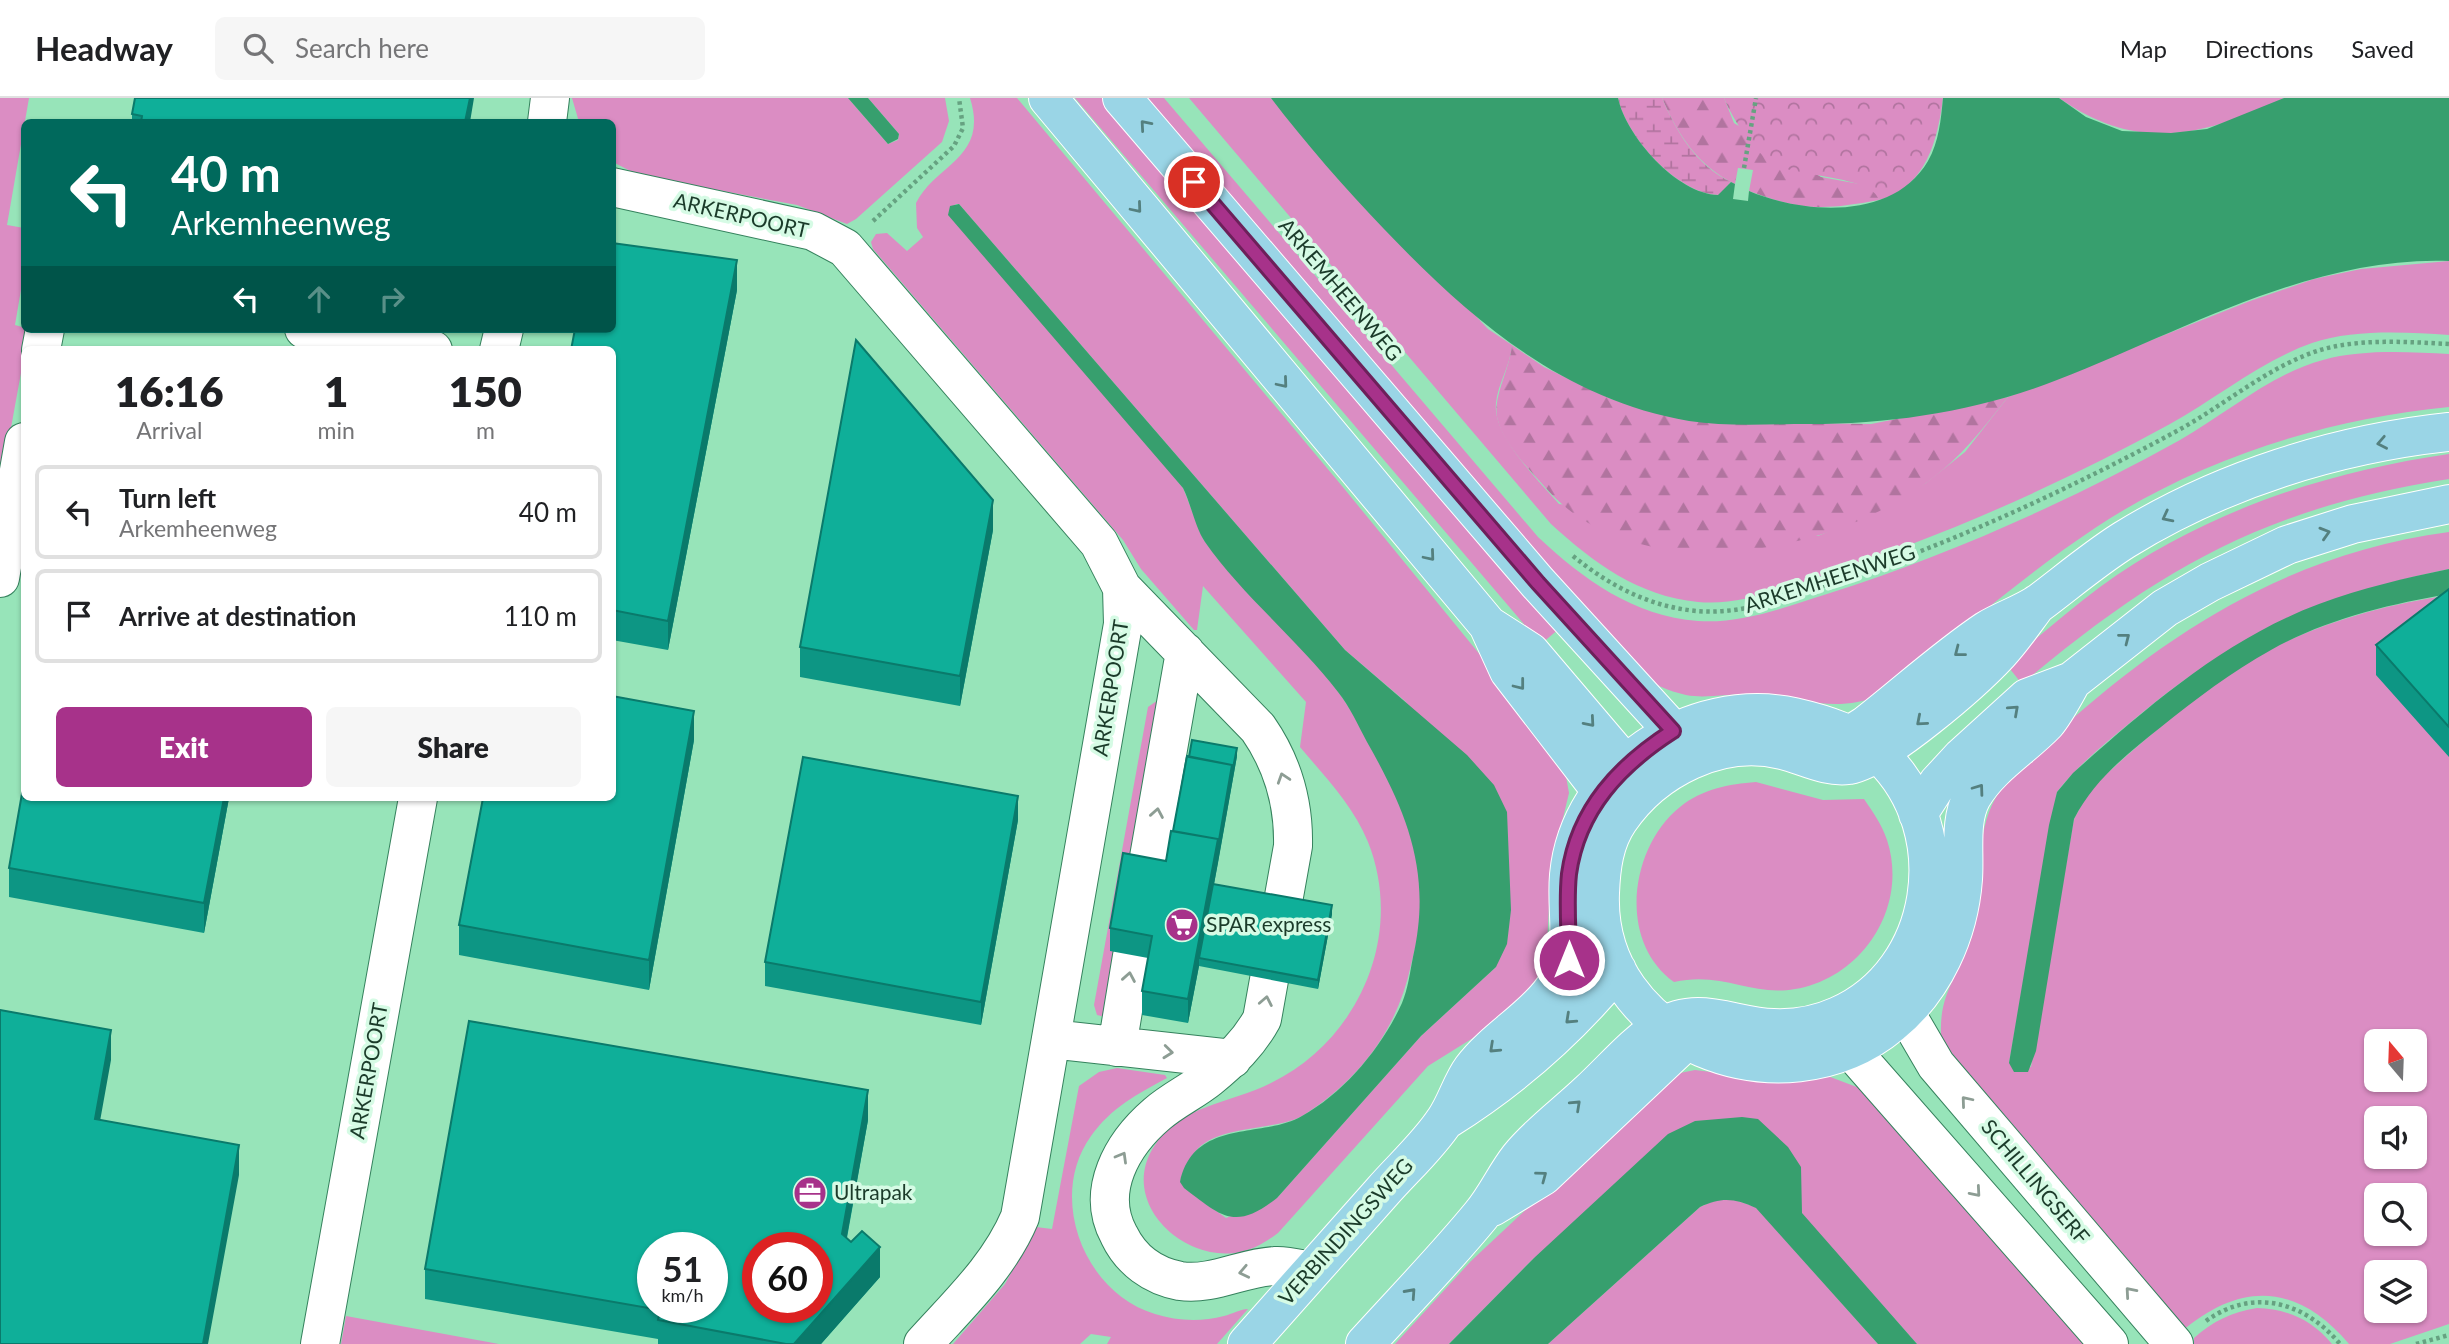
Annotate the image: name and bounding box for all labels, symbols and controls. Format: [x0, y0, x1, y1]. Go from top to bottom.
search box [215, 17, 705, 80]
text: Headway [35, 28, 173, 68]
icon: search [239, 29, 277, 67]
text: Search here [295, 32, 429, 64]
text: Map [2120, 34, 2167, 63]
text: Directions [2205, 34, 2313, 63]
text: Saved [2351, 34, 2414, 63]
one-way arrow [1141, 120, 1153, 133]
text: 40 m [171, 144, 281, 202]
icon: left [56, 147, 147, 238]
pin [1164, 152, 1224, 212]
icon: arrive [1175, 163, 1213, 201]
street label: ARKERPOORT [671, 187, 812, 242]
one-way arrow [1129, 200, 1142, 212]
text: Arkemheenweg [171, 203, 391, 242]
street label: ARKEMHEENWEG [1274, 213, 1408, 365]
icon: left [227, 280, 265, 318]
icon: ahead [300, 280, 338, 318]
icon: right [373, 280, 411, 318]
text: 16:16 [115, 366, 224, 416]
text: 1 [324, 366, 348, 416]
text: 150 [449, 366, 522, 416]
one-way arrow [1275, 374, 1287, 387]
text: Arrival [136, 416, 202, 444]
text: min [318, 416, 355, 444]
text: m [476, 416, 495, 444]
one-way arrow [2376, 434, 2388, 449]
text: Turn left [119, 482, 216, 514]
icon: left [60, 493, 98, 531]
text: 40 m [519, 496, 577, 528]
one-way arrow [2162, 508, 2174, 522]
text: Arkemheenweg [119, 514, 277, 542]
one-way arrow [2318, 527, 2330, 541]
street label: ARKEMHEENWEG [1741, 538, 1918, 617]
one-way arrow [1422, 548, 1434, 561]
icon: arrive [60, 597, 98, 635]
text: Arrive at destination [119, 600, 356, 632]
text: 110 m [504, 600, 577, 632]
street label: ARKERPOORT [1086, 617, 1133, 758]
one-way arrow [2117, 634, 2129, 647]
one-way arrow [1954, 644, 1966, 657]
one-way arrow [1512, 677, 1525, 690]
one-way arrow [2005, 706, 2018, 718]
button: Exit [56, 707, 312, 787]
button: Share [326, 707, 581, 787]
one-way arrow [1916, 713, 1929, 725]
one-way arrow [1582, 714, 1594, 727]
one-way arrow [1277, 772, 1291, 784]
one-way arrow [1970, 784, 1983, 796]
one-way arrow [1149, 807, 1164, 819]
supermarket icon: SPAR express [1163, 906, 1201, 944]
place label: SPAR express [1206, 911, 1331, 936]
position arrow [1532, 923, 1606, 997]
one-way arrow [1121, 971, 1136, 983]
one-way arrow [1257, 995, 1272, 1007]
street label: ARKERPOORT [343, 1000, 392, 1141]
one-way arrow [1565, 1011, 1578, 1024]
north arrow [2364, 1029, 2427, 1092]
map controls [2364, 1029, 2427, 1323]
one-way arrow [1489, 1040, 1502, 1053]
one-way arrow [1163, 1044, 1174, 1059]
one-way arrow [1962, 1096, 1974, 1109]
one-way arrow [1568, 1100, 1581, 1113]
button: sound [2364, 1106, 2427, 1169]
street label: SCHILLINGSERF [1977, 1114, 2096, 1248]
one-way arrow [1114, 1151, 1127, 1164]
street label: VERBINDINGSWEG [1273, 1153, 1417, 1309]
one-way arrow [1534, 1171, 1547, 1184]
office icon: Ultrapak [791, 1174, 829, 1212]
place label: Ultrapak [834, 1179, 913, 1204]
button: search [2364, 1183, 2427, 1246]
one-way arrow [1968, 1184, 1980, 1197]
speed limit sign: 60 [742, 1232, 833, 1323]
text: 51 [662, 1247, 703, 1289]
button: layers [2364, 1260, 2427, 1323]
one-way arrow [1238, 1264, 1250, 1279]
text: km/h [661, 1284, 704, 1306]
one-way arrow [1403, 1288, 1415, 1301]
one-way arrow [2126, 1288, 2138, 1301]

